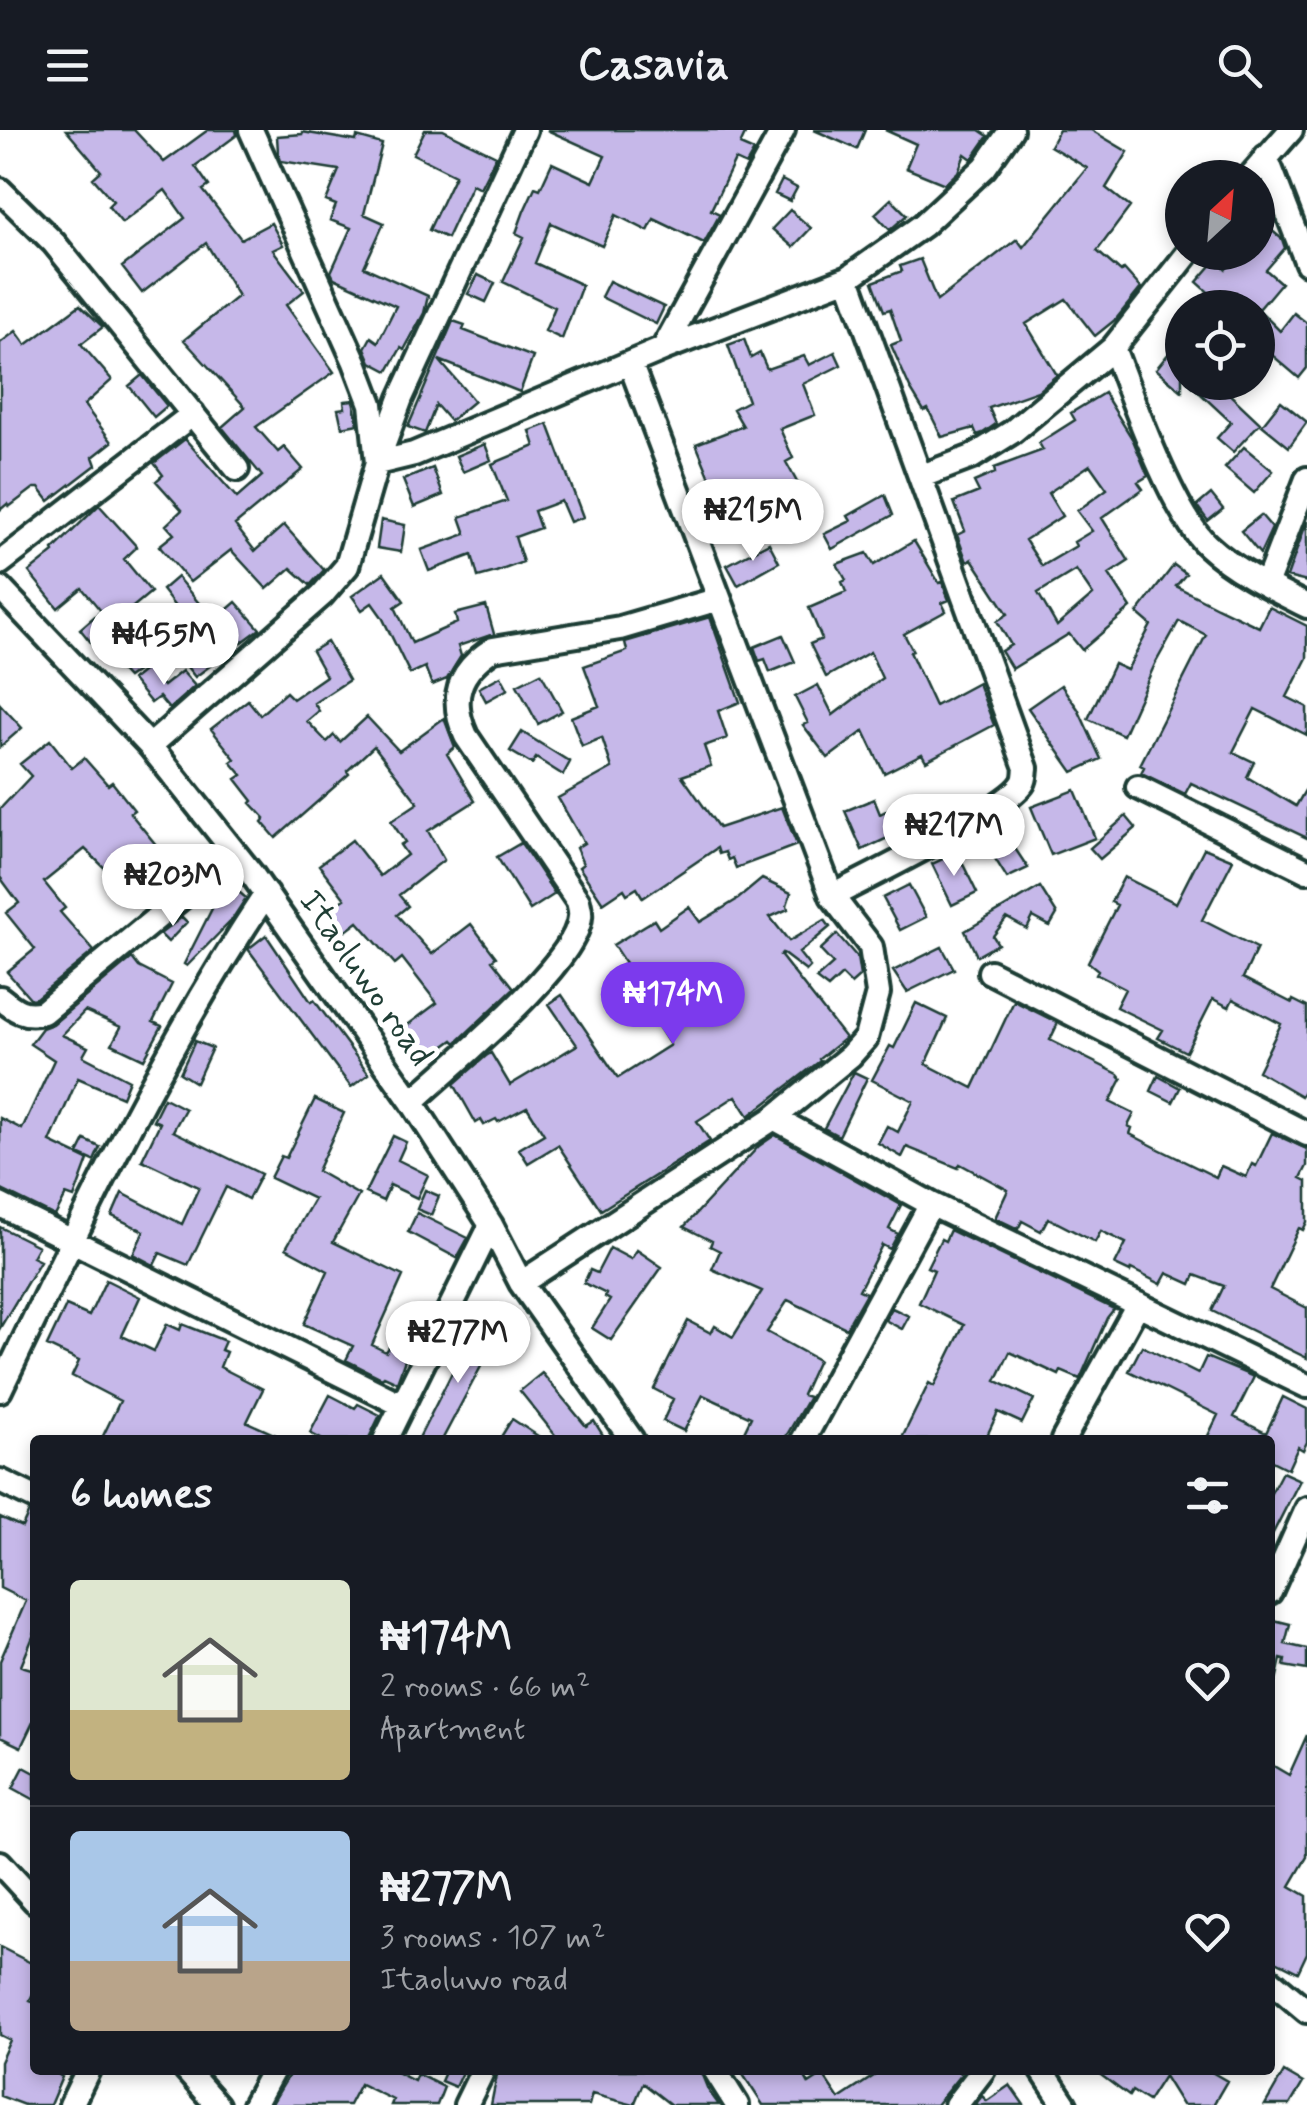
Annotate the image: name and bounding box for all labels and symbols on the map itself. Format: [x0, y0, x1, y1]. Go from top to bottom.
north arrow [1165, 160, 1275, 270]
pin: ₦215M [683, 479, 823, 564]
pin: ₦455M [94, 603, 234, 688]
pin: ₦217M [884, 794, 1024, 879]
pin: ₦203M [103, 844, 243, 929]
street label: Itaoluwo road [288, 881, 443, 1076]
pin: ₦174M [603, 962, 743, 1047]
pin: ₦277M [388, 1301, 528, 1386]

